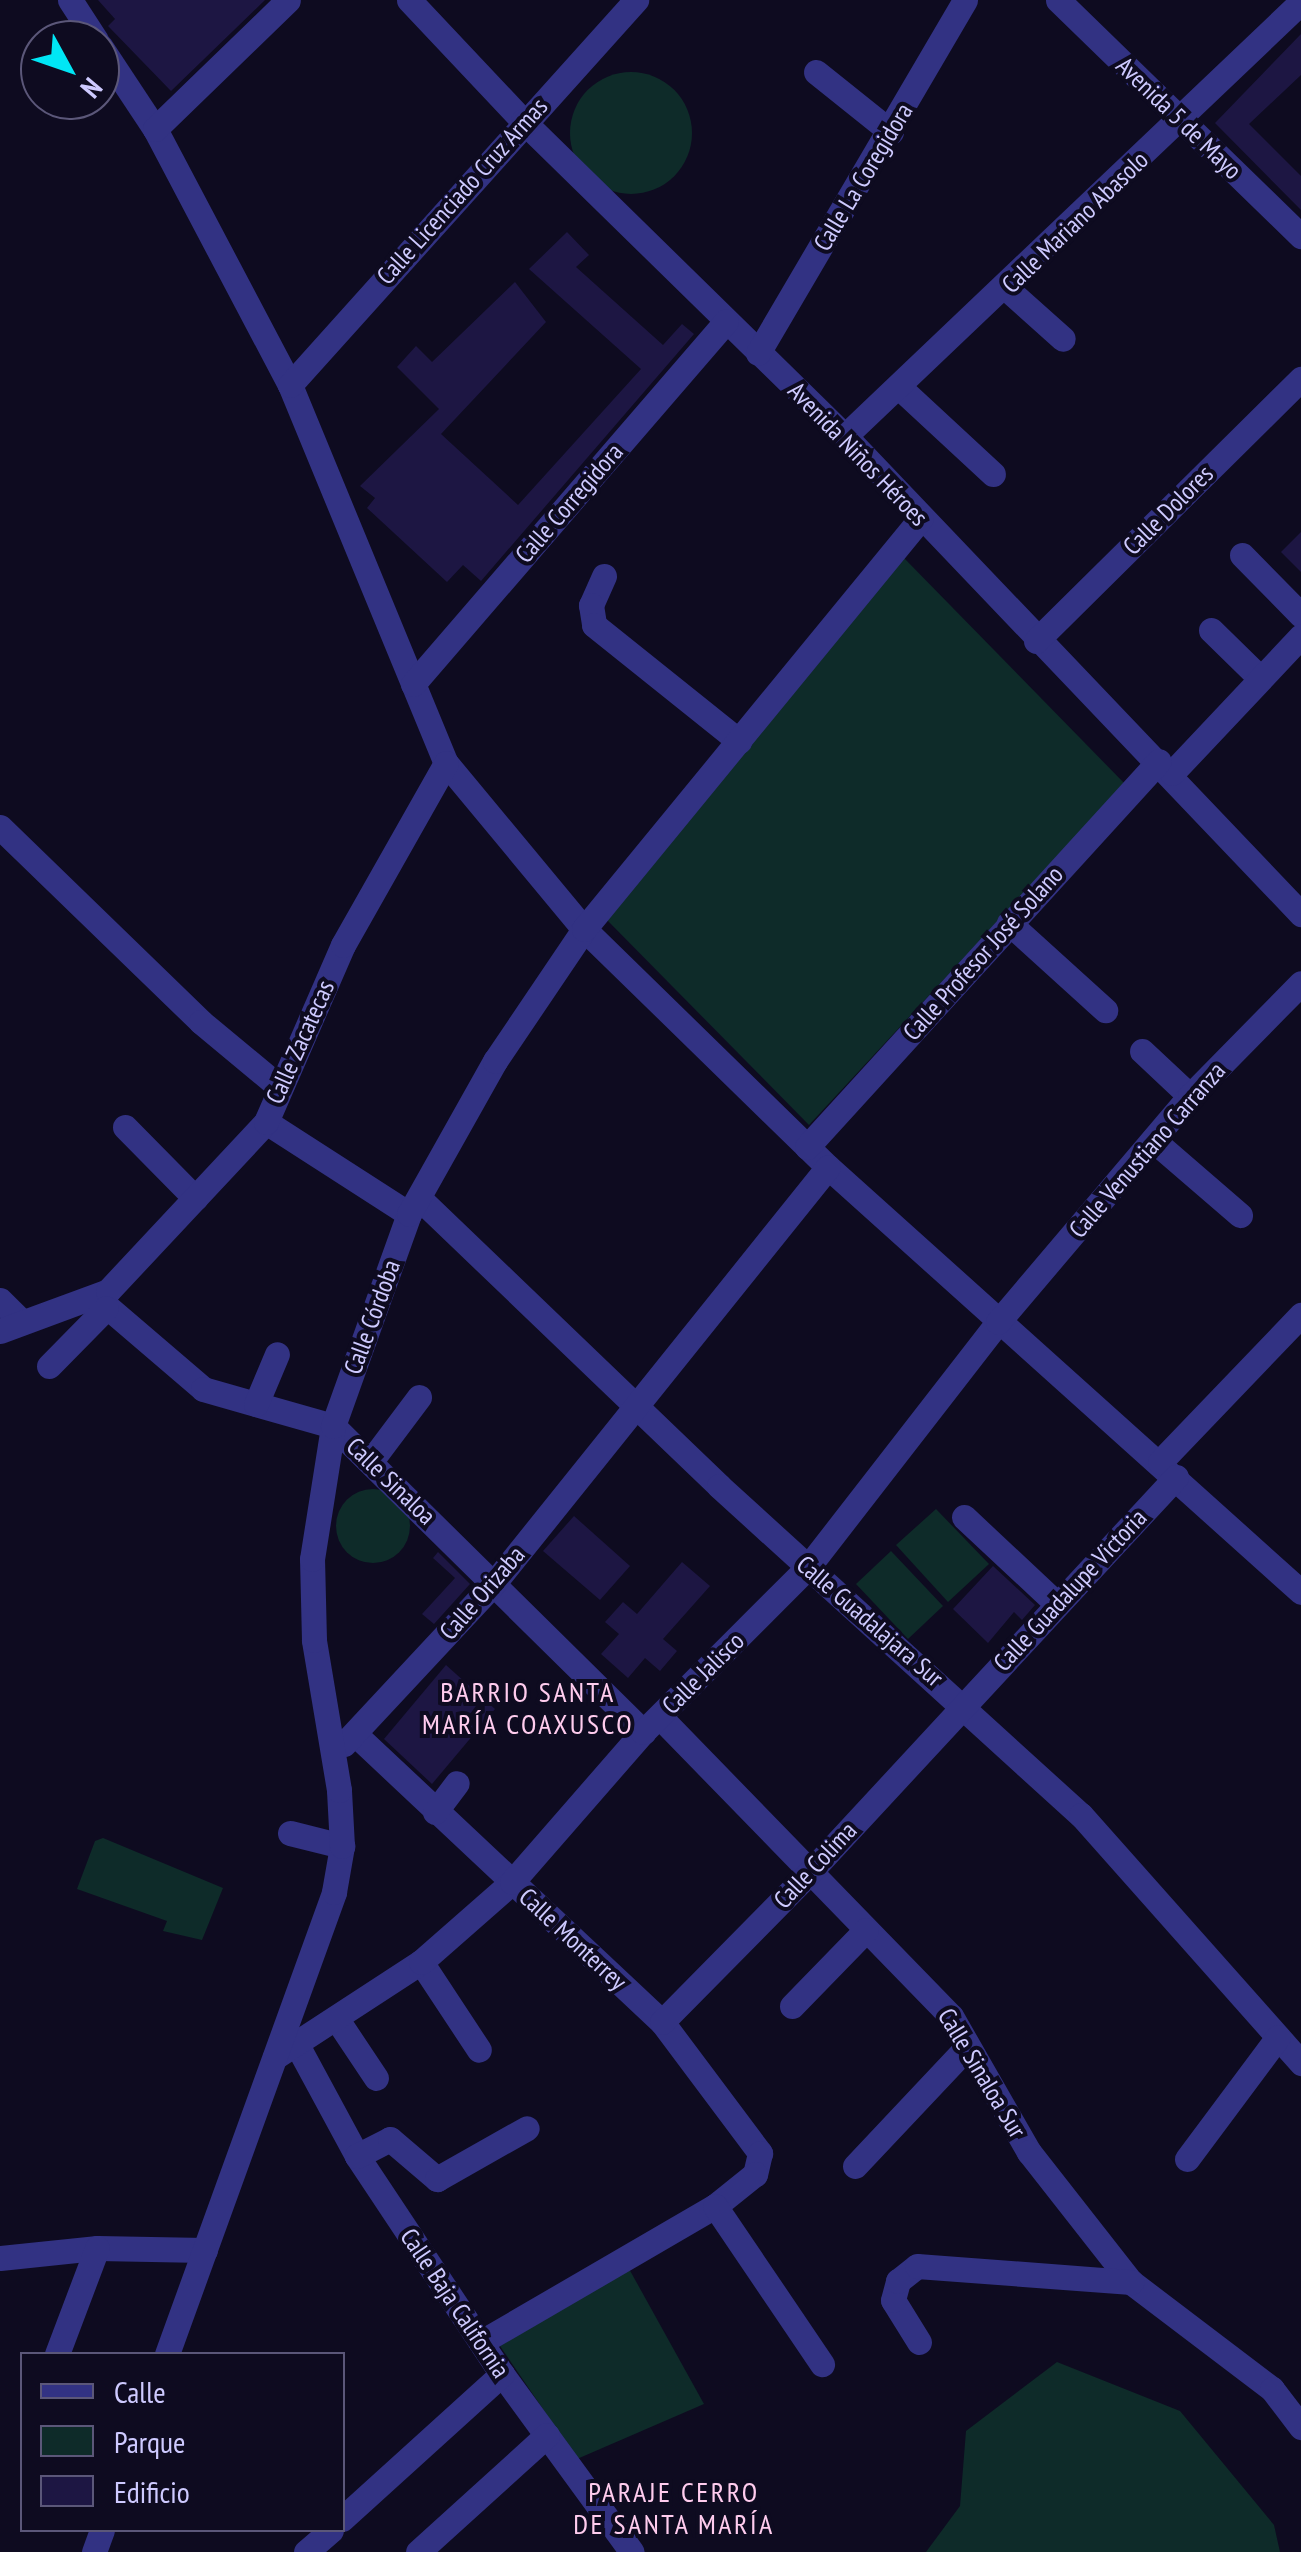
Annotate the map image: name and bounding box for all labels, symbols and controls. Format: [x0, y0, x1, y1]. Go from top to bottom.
north arrow [20, 20, 120, 120]
street label: Avenida 5 de Mayo [1110, 51, 1248, 185]
text: N [73, 71, 111, 106]
street label: Calle Licenciado Cruz Armas [370, 91, 554, 291]
street label: Calle La Coregidora [807, 98, 919, 256]
street label: Calle Mariano Abasolo [995, 144, 1155, 300]
street label: Avenida Niños Héroes [782, 376, 934, 532]
street label: Calle Corregidora [509, 437, 629, 569]
street label: Calle Dolores [1117, 459, 1219, 561]
street label: Calle Profesor José Solano [897, 860, 1069, 1046]
street label: Calle Zacatecas [259, 976, 341, 1108]
street label: Calle Venustiano Carranza [1062, 1056, 1232, 1244]
street label: Calle Córdoba [338, 1256, 406, 1378]
street label: Calle Sinaloa [340, 1431, 442, 1531]
street label: Calle Guadalupe Victoria [987, 1503, 1153, 1677]
street label: Calle Orizaba [433, 1540, 531, 1646]
street label: Calle Guadalajara Sur [791, 1549, 949, 1693]
street label: Calle Jalisco [656, 1626, 750, 1720]
district label: BARRIO SANTA MARÍA COAXUSCO [422, 1675, 634, 1741]
street label: Calle Colima [767, 1815, 863, 1915]
street label: Calle Monterrey [513, 1882, 633, 1996]
street label: Calle Sinaloa Sur [932, 2003, 1032, 2143]
street label: Calle Baja California [394, 2223, 516, 2383]
legend [20, 2352, 345, 2532]
text: Calle [114, 2372, 166, 2411]
text: Parque [114, 2422, 185, 2461]
text: Edificio [114, 2472, 190, 2511]
district label: PARAJE CERRO DE SANTA MARÍA [573, 2475, 775, 2541]

